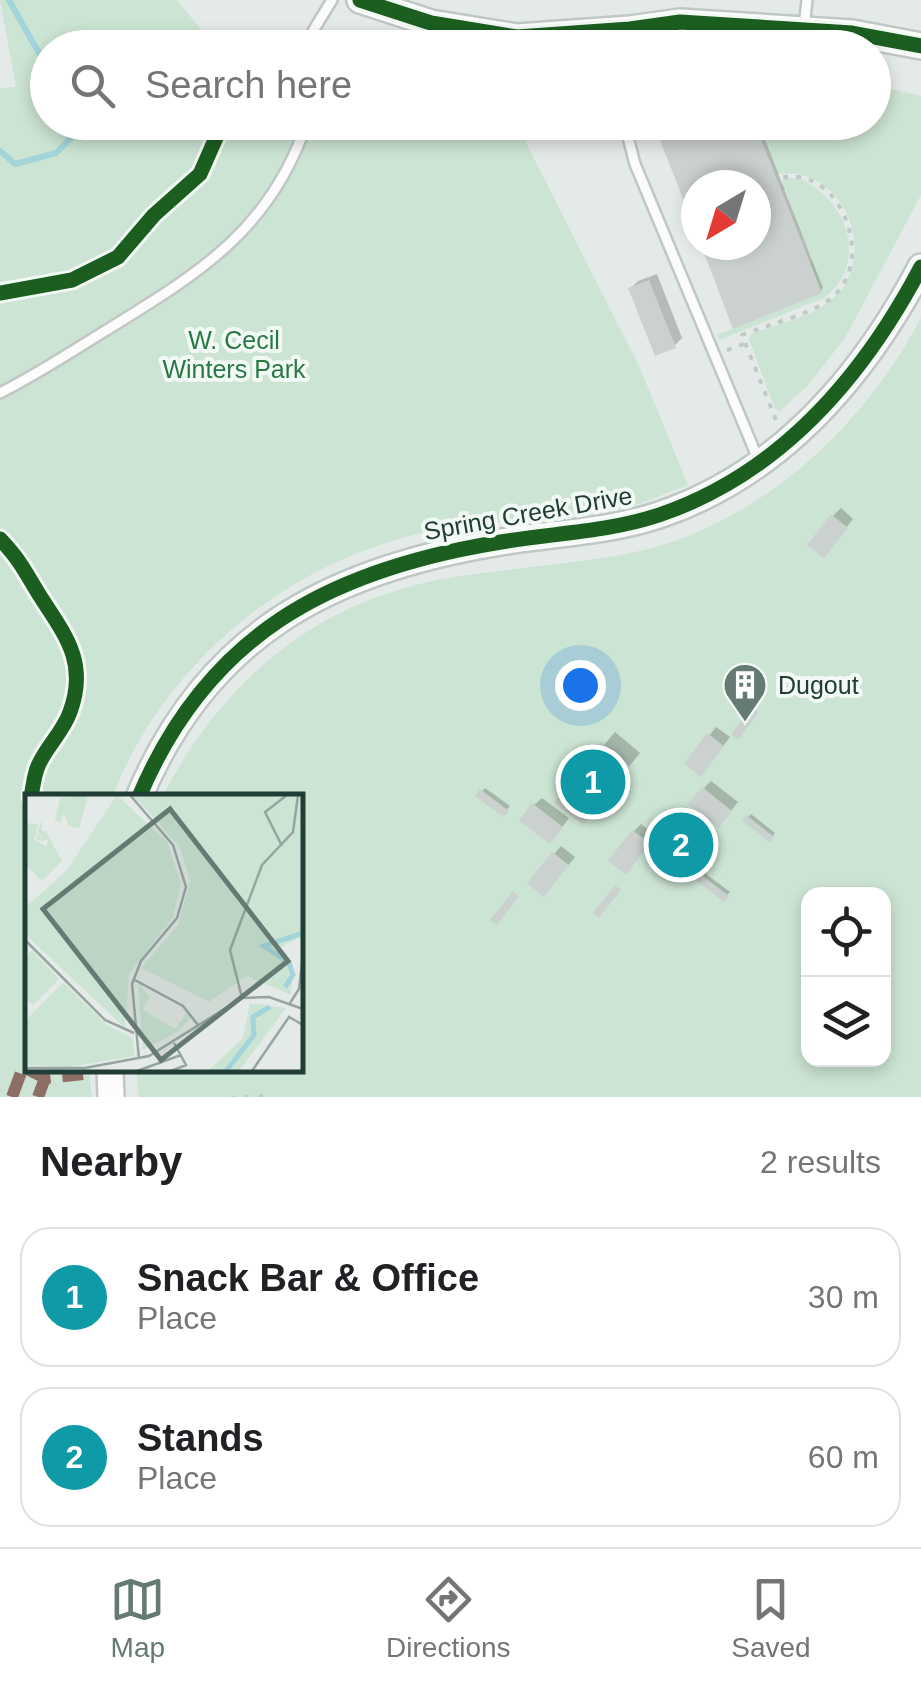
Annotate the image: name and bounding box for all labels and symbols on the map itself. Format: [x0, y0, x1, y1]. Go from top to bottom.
north arrow [681, 170, 771, 260]
park label: W. Cecil Winters Park [162, 326, 306, 383]
street label: Spring Creek Drive [422, 481, 634, 545]
your location [555, 660, 606, 711]
building icon: Dugout [722, 662, 768, 723]
place label: Dugout [778, 671, 859, 699]
pin: 1 [560, 744, 626, 820]
inset map [25, 794, 302, 1072]
pin: 2 [648, 808, 714, 882]

